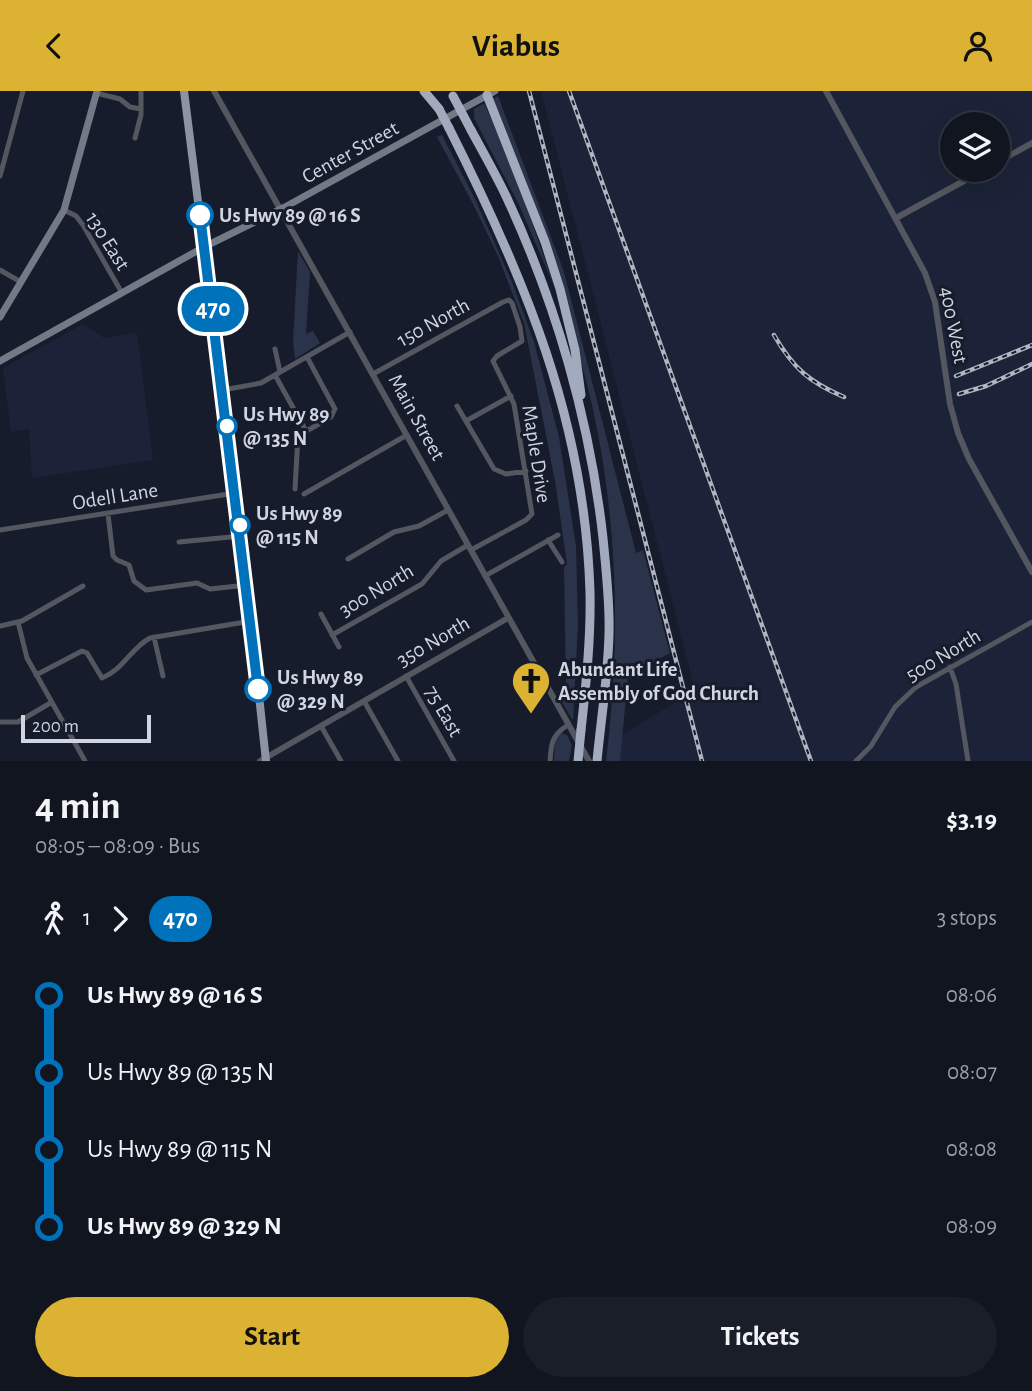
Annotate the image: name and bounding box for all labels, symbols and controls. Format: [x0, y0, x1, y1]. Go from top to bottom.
icon: back [35, 27, 73, 65]
icon: person [959, 27, 997, 65]
text: Viabus [472, 30, 560, 62]
map controls [940, 112, 1010, 182]
button: layers [940, 112, 1010, 182]
street label: Center Street [298, 117, 402, 188]
marker: Us Hwy 89 @ 16 S [187, 202, 213, 228]
place label: Us Hwy 89 @ 16 S [219, 205, 361, 226]
street label: 130 East [82, 208, 134, 274]
street label: 400 West [936, 285, 971, 366]
line badge: 470 [173, 286, 253, 332]
street label: 150 North [394, 294, 473, 351]
text: 470 [196, 297, 230, 321]
street label: Main Street [384, 371, 449, 464]
place label: Us Hwy 89 @ 135 N [243, 404, 329, 449]
street label: Maple Drive [518, 404, 555, 504]
marker: Us Hwy 89 @ 135 N [217, 416, 237, 436]
street label: Odell Lane [71, 479, 159, 514]
place label: Us Hwy 89 @ 115 N [256, 503, 342, 548]
marker: Us Hwy 89 @ 115 N [230, 515, 250, 535]
street label: 300 North [335, 560, 417, 621]
street label: 350 North [393, 612, 473, 671]
street label: 500 North [902, 625, 984, 686]
place label: Abundant Life Assembly of God Church [558, 659, 759, 704]
church icon: Abundant Life Assembly of God Church [510, 660, 552, 715]
place label: Us Hwy 89 @ 329 N [277, 667, 363, 712]
marker: Us Hwy 89 @ 329 N [245, 676, 271, 702]
street label: 75 East [421, 682, 467, 741]
scale bar [21, 712, 150, 744]
text: 200 m [32, 717, 79, 736]
text: 4 min [35, 788, 121, 826]
text: $3.19 [946, 807, 997, 833]
text: 08:05 – 08:09 · Bus [35, 835, 200, 858]
icon: walk [35, 900, 73, 938]
icon: forward [101, 900, 139, 938]
text: 1 [83, 907, 91, 930]
text: 470 [163, 907, 198, 931]
text: 3 stops [937, 907, 997, 930]
text: Us Hwy 89 @ 16 S [87, 982, 263, 1008]
text: 08:06 [946, 984, 997, 1007]
text: Us Hwy 89 @ 135 N [87, 1059, 274, 1085]
text: 08:07 [947, 1061, 997, 1084]
text: Us Hwy 89 @ 115 N [87, 1136, 272, 1162]
text: 08:08 [946, 1138, 997, 1161]
text: Us Hwy 89 @ 329 N [87, 1213, 282, 1239]
text: 08:09 [946, 1215, 997, 1238]
button: Start [35, 1297, 509, 1377]
button: Tickets [523, 1297, 997, 1377]

